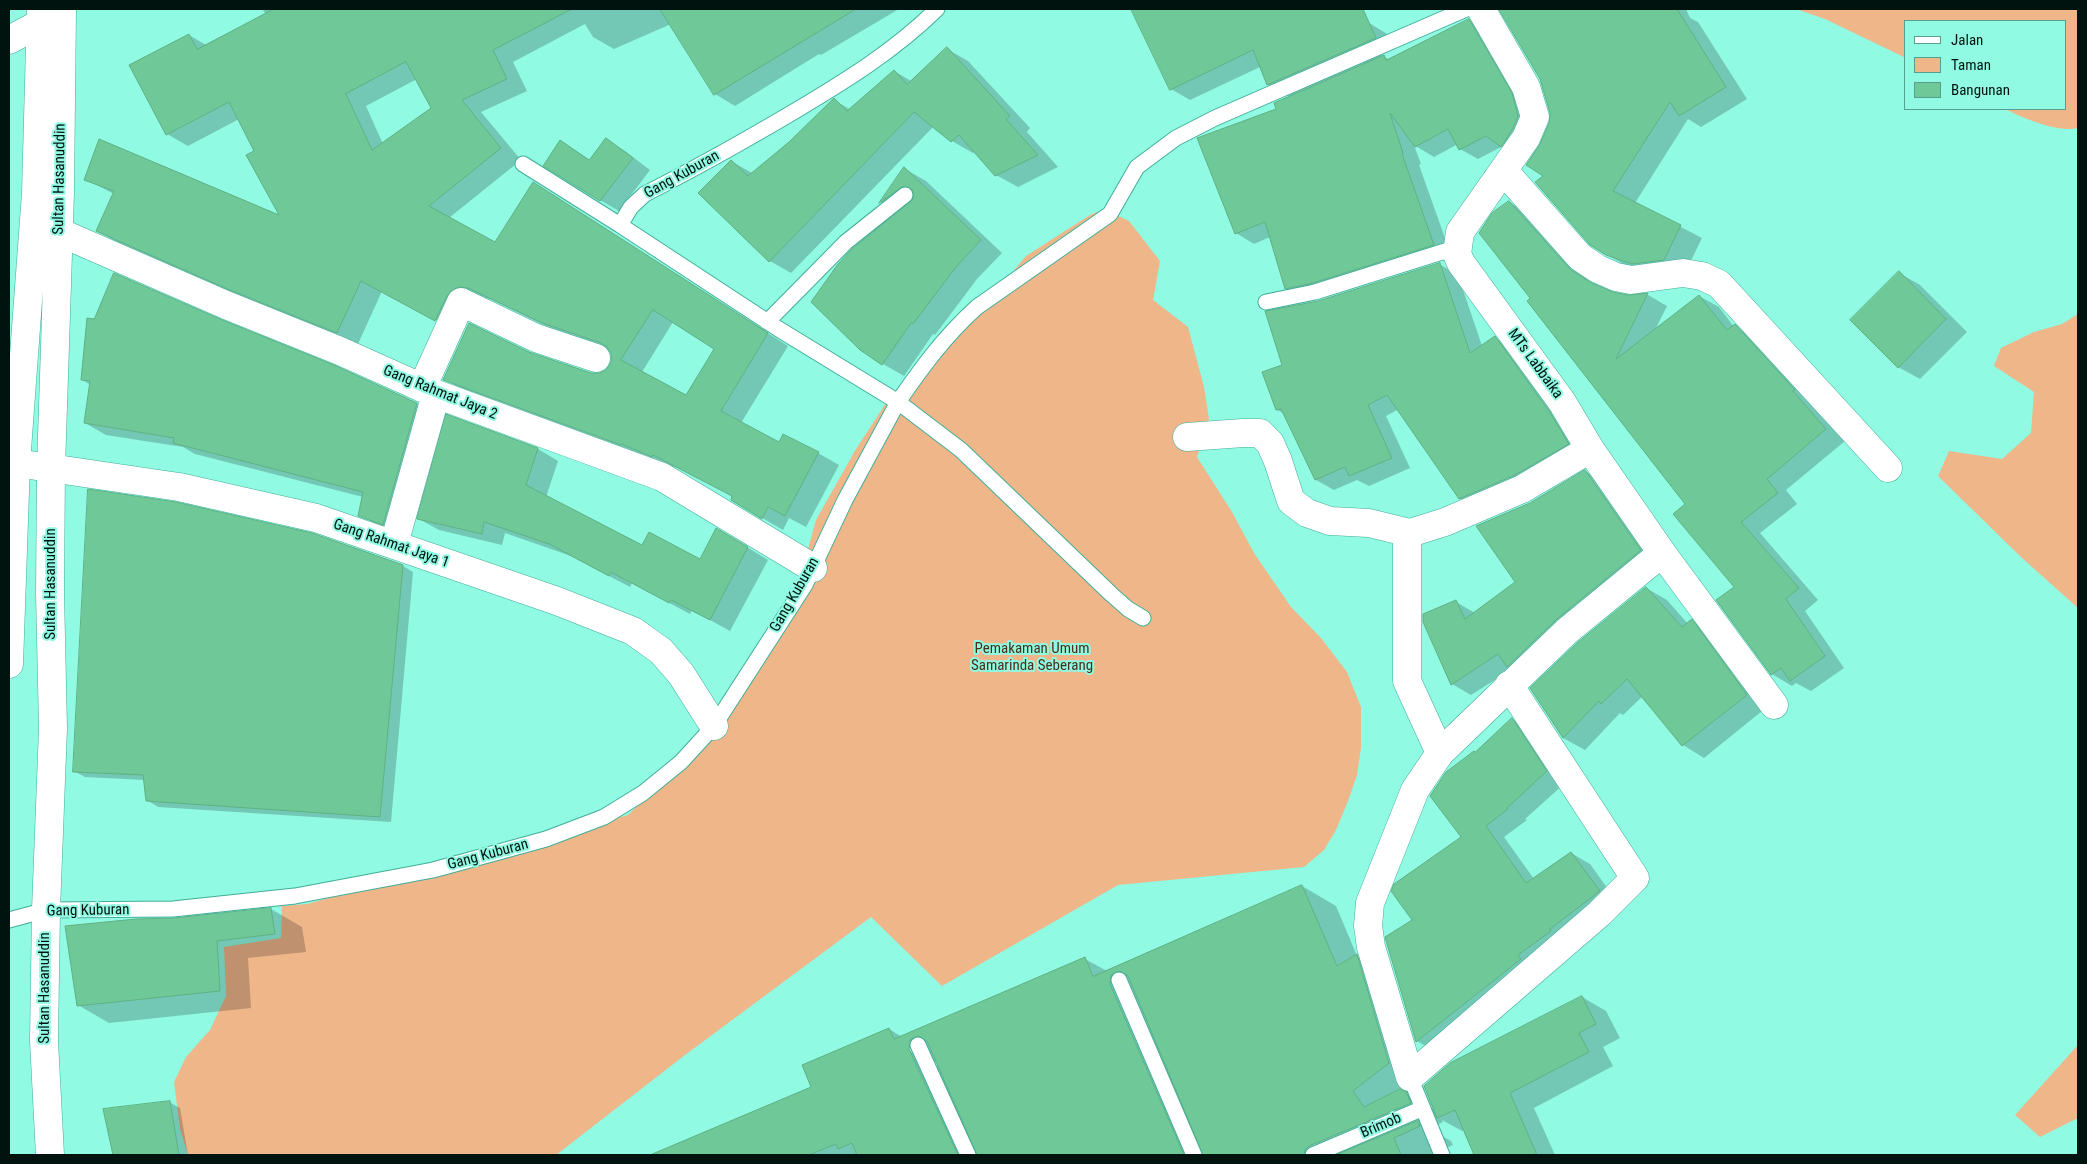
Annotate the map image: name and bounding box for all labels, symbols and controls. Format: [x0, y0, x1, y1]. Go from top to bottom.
legend [1904, 20, 2067, 110]
text: Jalan [1951, 31, 1983, 49]
text: Taman [1951, 56, 1991, 74]
text: Bangunan [1951, 81, 2010, 99]
street label: Sultan Hasanuddin [50, 123, 70, 235]
street label: Gang Kuburan [641, 147, 723, 203]
street label: MTs Labbaika [1504, 326, 1566, 402]
street label: Gang Rahmat Jaya 2 [380, 362, 500, 424]
street label: Gang Rahmat Jaya 1 [331, 516, 451, 572]
street label: Sultan Hasanuddin [42, 528, 60, 640]
street label: Gang Kuburan [767, 555, 823, 635]
park label: Pemakaman Umum Samarinda Seberang [971, 640, 1093, 675]
street label: Gang Kuburan [446, 836, 530, 874]
street label: Gang Kuburan [46, 901, 130, 921]
street label: Sultan Hasanuddin [36, 932, 54, 1044]
street label: Brimob [1358, 1109, 1404, 1143]

